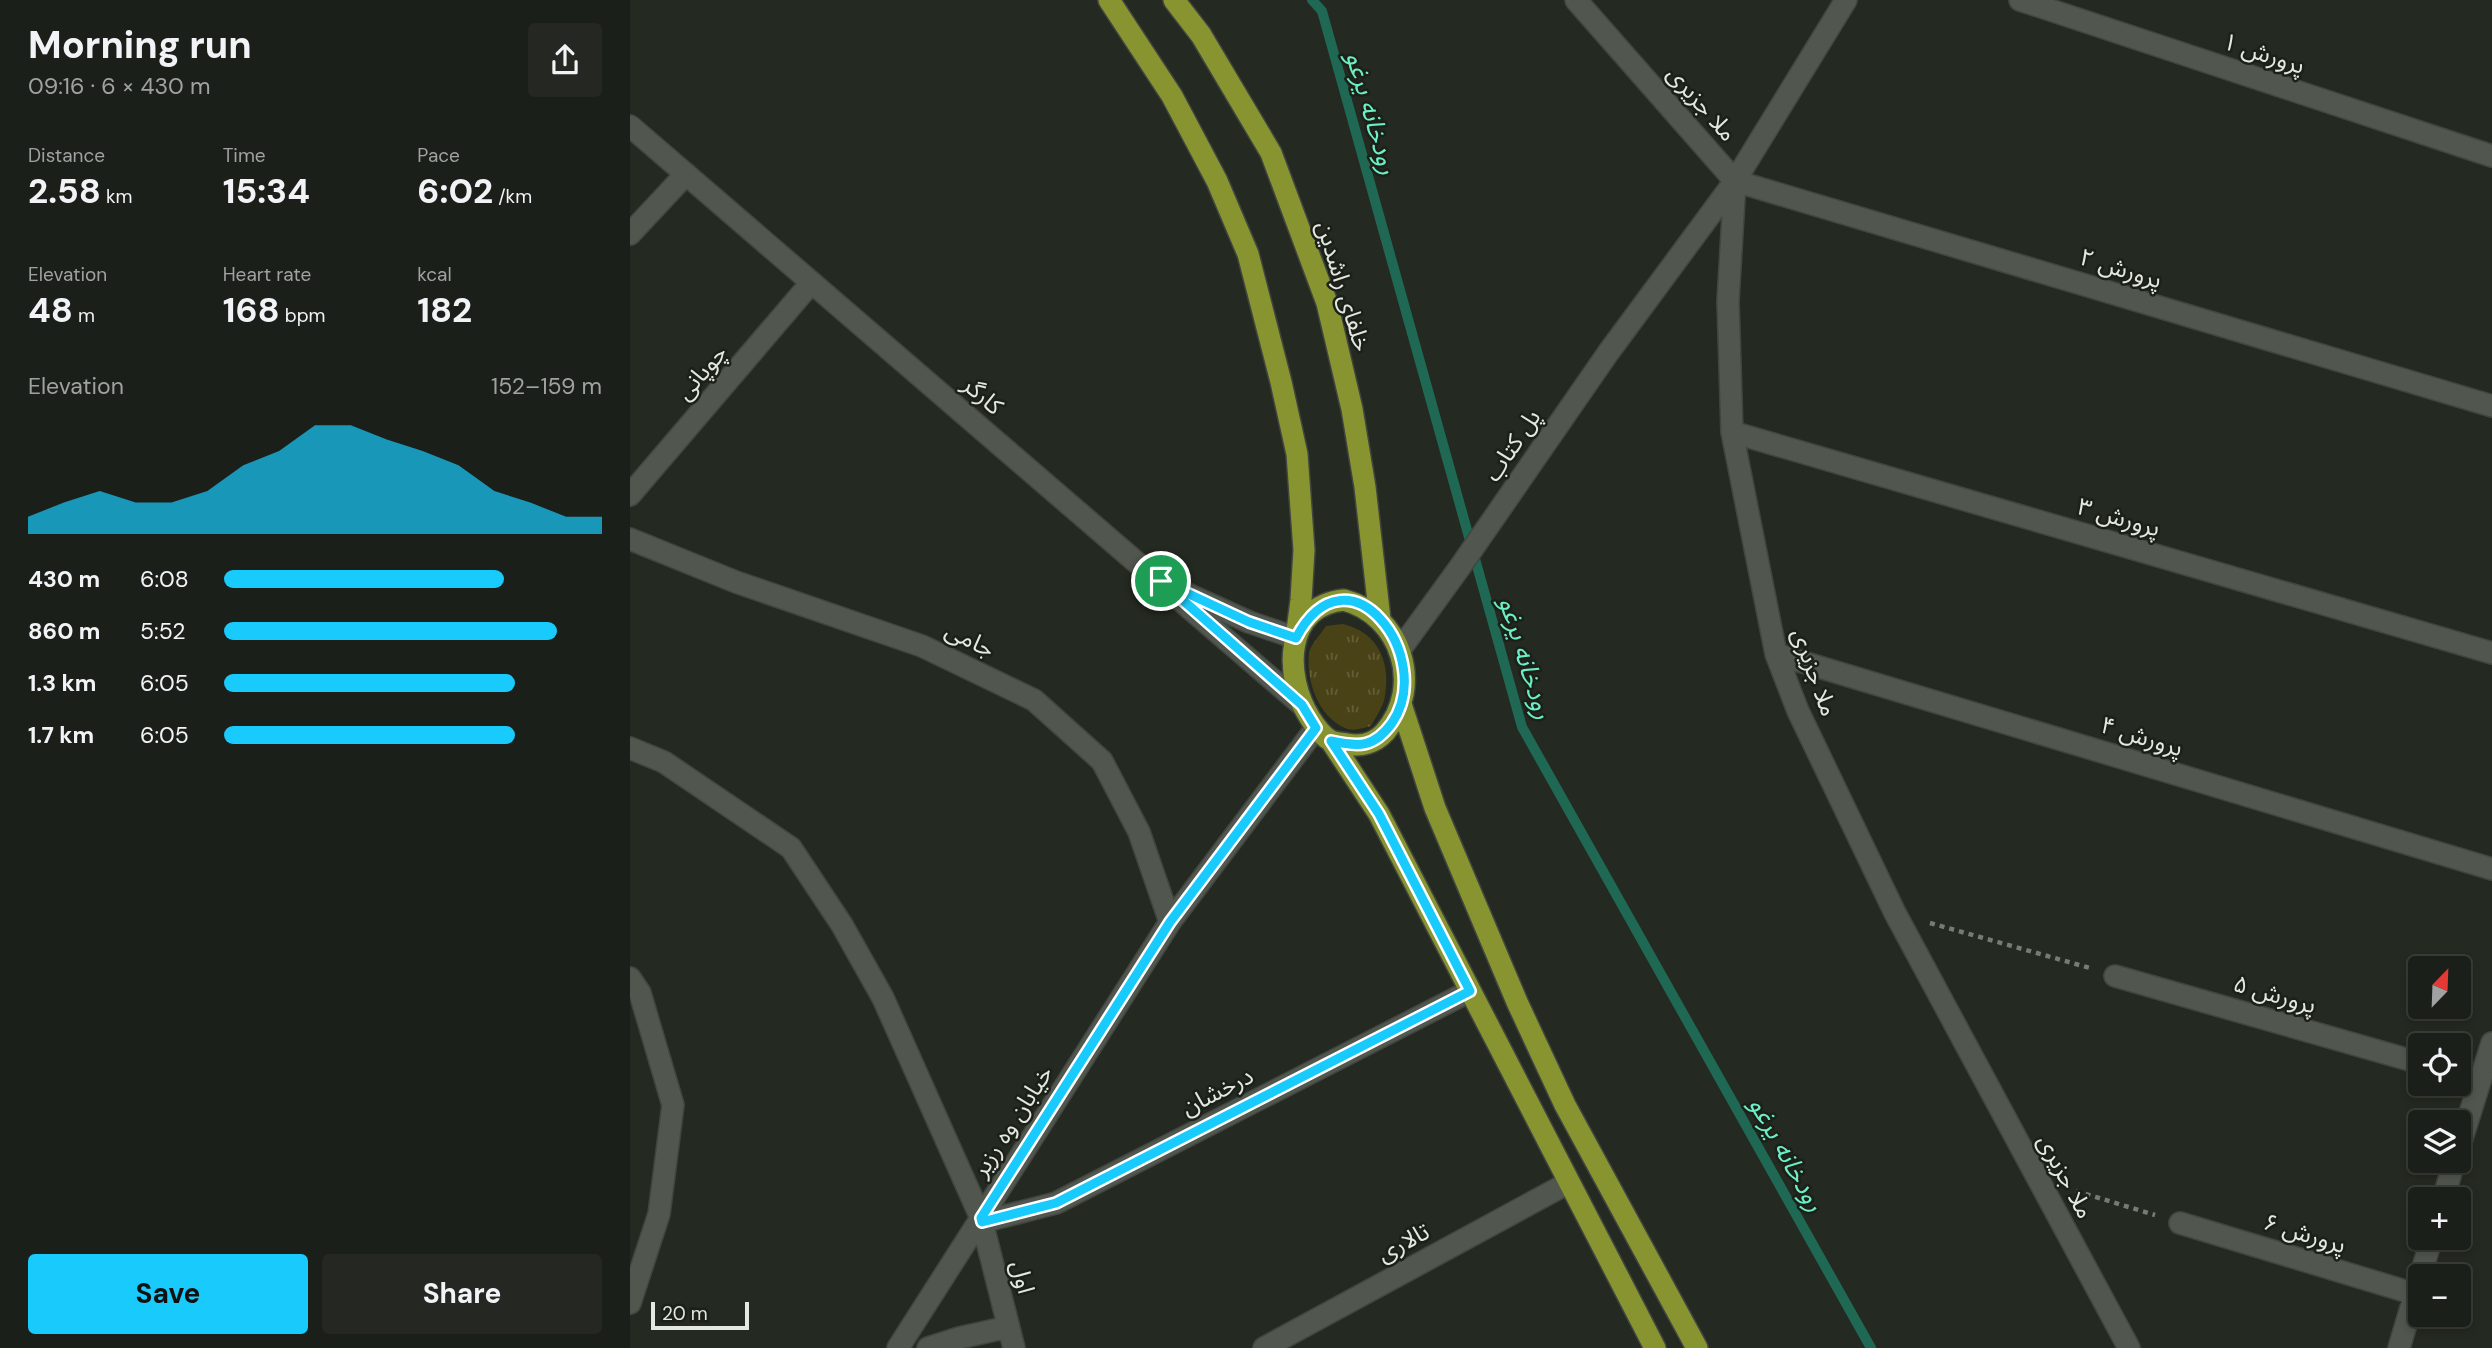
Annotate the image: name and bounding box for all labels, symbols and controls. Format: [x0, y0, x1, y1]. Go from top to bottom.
text: Morning run [28, 20, 252, 70]
button: share [528, 23, 602, 97]
street label: پرورش ۱ [2219, 25, 2309, 81]
water label: رودخانه یرغو [1338, 48, 1406, 178]
street label: ملا جزیری [1660, 58, 1744, 148]
text: 09:16 · 6 × 430 m [28, 71, 210, 101]
text: Distance [28, 143, 105, 168]
text: Time [223, 143, 266, 168]
text: Pace [417, 143, 460, 168]
text: 2.58 [28, 168, 101, 214]
text: 15:34 [223, 168, 310, 214]
text: 6:02 [417, 168, 493, 214]
text: km [101, 184, 133, 209]
text: /km [493, 184, 532, 209]
street label: خلفای راشدین [1309, 217, 1379, 355]
street label: پرورش ۲ [2076, 241, 2166, 295]
text: Elevation [28, 262, 107, 287]
text: Heart rate [223, 262, 311, 287]
text: kcal [417, 262, 452, 287]
text: 48 [28, 287, 73, 333]
text: 168 [223, 287, 280, 333]
text: 182 [417, 287, 472, 333]
text: m [73, 303, 95, 328]
text: bpm [280, 303, 326, 328]
street label: چوپانی [668, 338, 734, 406]
street label: کارگر [955, 368, 1011, 422]
text: Elevation [28, 371, 124, 401]
text: 152–159 m [491, 371, 602, 401]
street label: پل کتاب [1477, 403, 1548, 487]
street label: پرورش ۳ [2074, 490, 2164, 544]
pin [1131, 551, 1191, 611]
icon: arrive [1142, 562, 1180, 600]
text: 430 m [28, 564, 100, 594]
text: 6:08 [140, 564, 189, 594]
water label: رودخانه یرغو [1491, 593, 1561, 723]
street label: جامی [940, 614, 1000, 664]
text: 860 m [28, 616, 100, 646]
text: 5:52 [140, 616, 186, 646]
street label: ملا جزیری [1785, 624, 1845, 720]
text: 1.3 km [28, 668, 96, 698]
text: 6:05 [140, 668, 189, 698]
street label: پرورش ۴ [2097, 709, 2187, 763]
text: 1.7 km [28, 720, 94, 750]
text: 6:05 [140, 720, 189, 750]
north arrow [2408, 956, 2471, 1018]
map controls [2408, 956, 2471, 1327]
street label: پرورش ۵ [2230, 967, 2320, 1021]
button: locate [2408, 1033, 2471, 1096]
street label: خیابان وه رزیر [964, 1059, 1060, 1183]
street label: درخشان [1176, 1060, 1258, 1122]
water label: رودخانه یرغو [1742, 1091, 1832, 1217]
button: layers [2408, 1110, 2471, 1173]
street label: ملا جزیری [2031, 1128, 2101, 1224]
button: + [2408, 1187, 2471, 1250]
street label: پرورش ۶ [2260, 1206, 2350, 1260]
street label: تالاری [1371, 1215, 1435, 1269]
button: Save [28, 1254, 308, 1334]
button: Share [322, 1254, 602, 1334]
street label: اول [1004, 1257, 1042, 1297]
button: − [2408, 1264, 2471, 1327]
scale bar [651, 1299, 749, 1331]
text: 20 m [662, 1301, 708, 1326]

